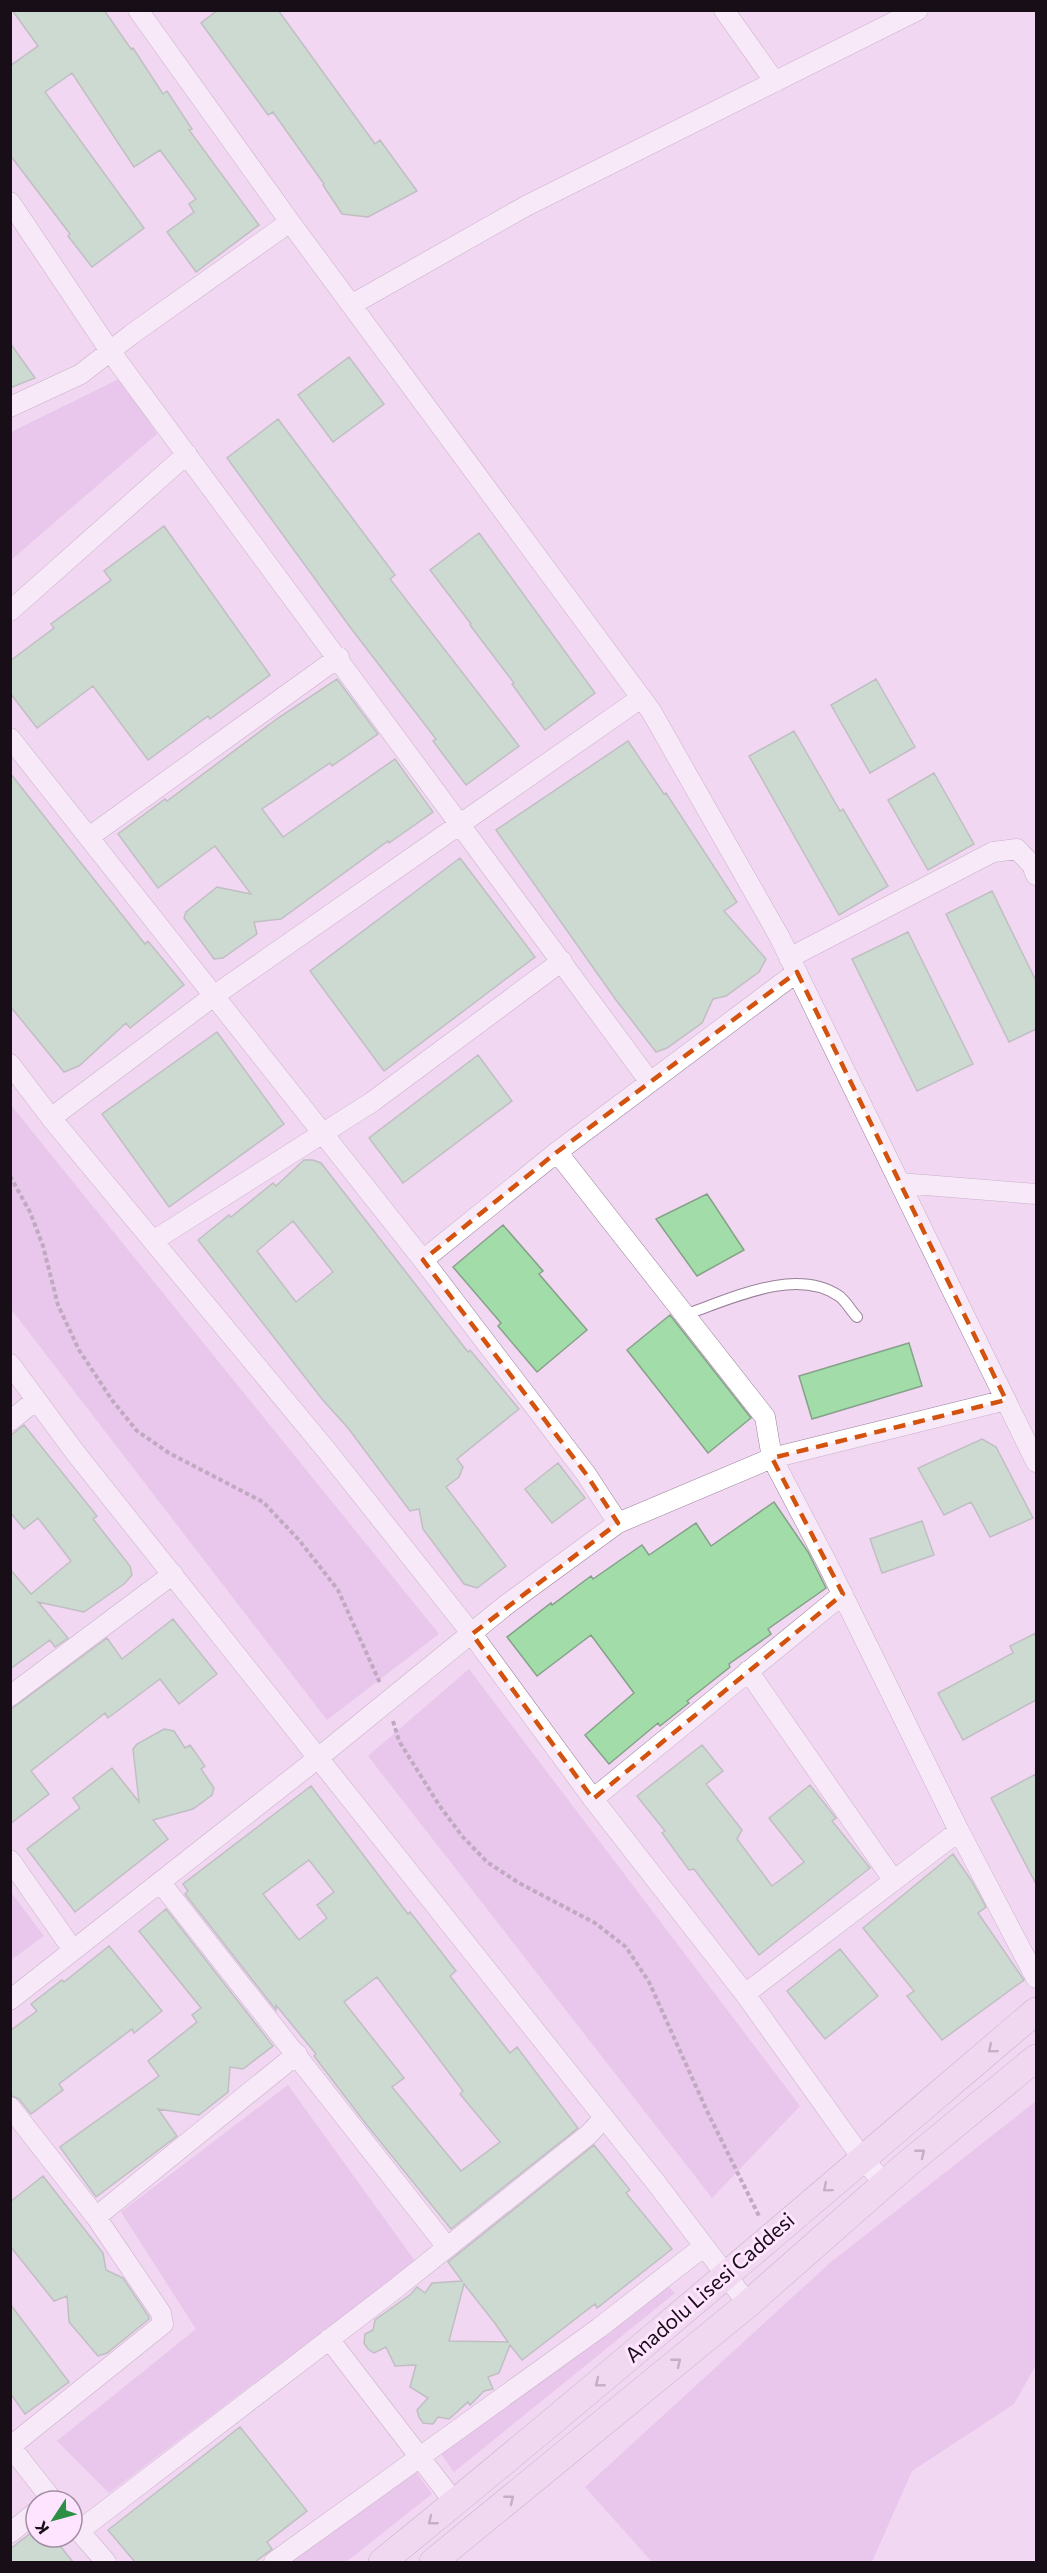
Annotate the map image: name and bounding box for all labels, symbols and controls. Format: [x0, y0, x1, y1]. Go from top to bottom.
one-way arrow [988, 2042, 999, 2053]
one-way arrow [914, 2149, 925, 2160]
one-way arrow [823, 2181, 834, 2192]
street label: Anadolu Lisesi Caddesi [619, 2207, 799, 2367]
one-way arrow [670, 2358, 681, 2369]
one-way arrow [594, 2376, 605, 2387]
north arrow [24, 2489, 84, 2549]
one-way arrow [503, 2495, 514, 2506]
one-way arrow [428, 2514, 439, 2525]
text: K [30, 2518, 52, 2538]

